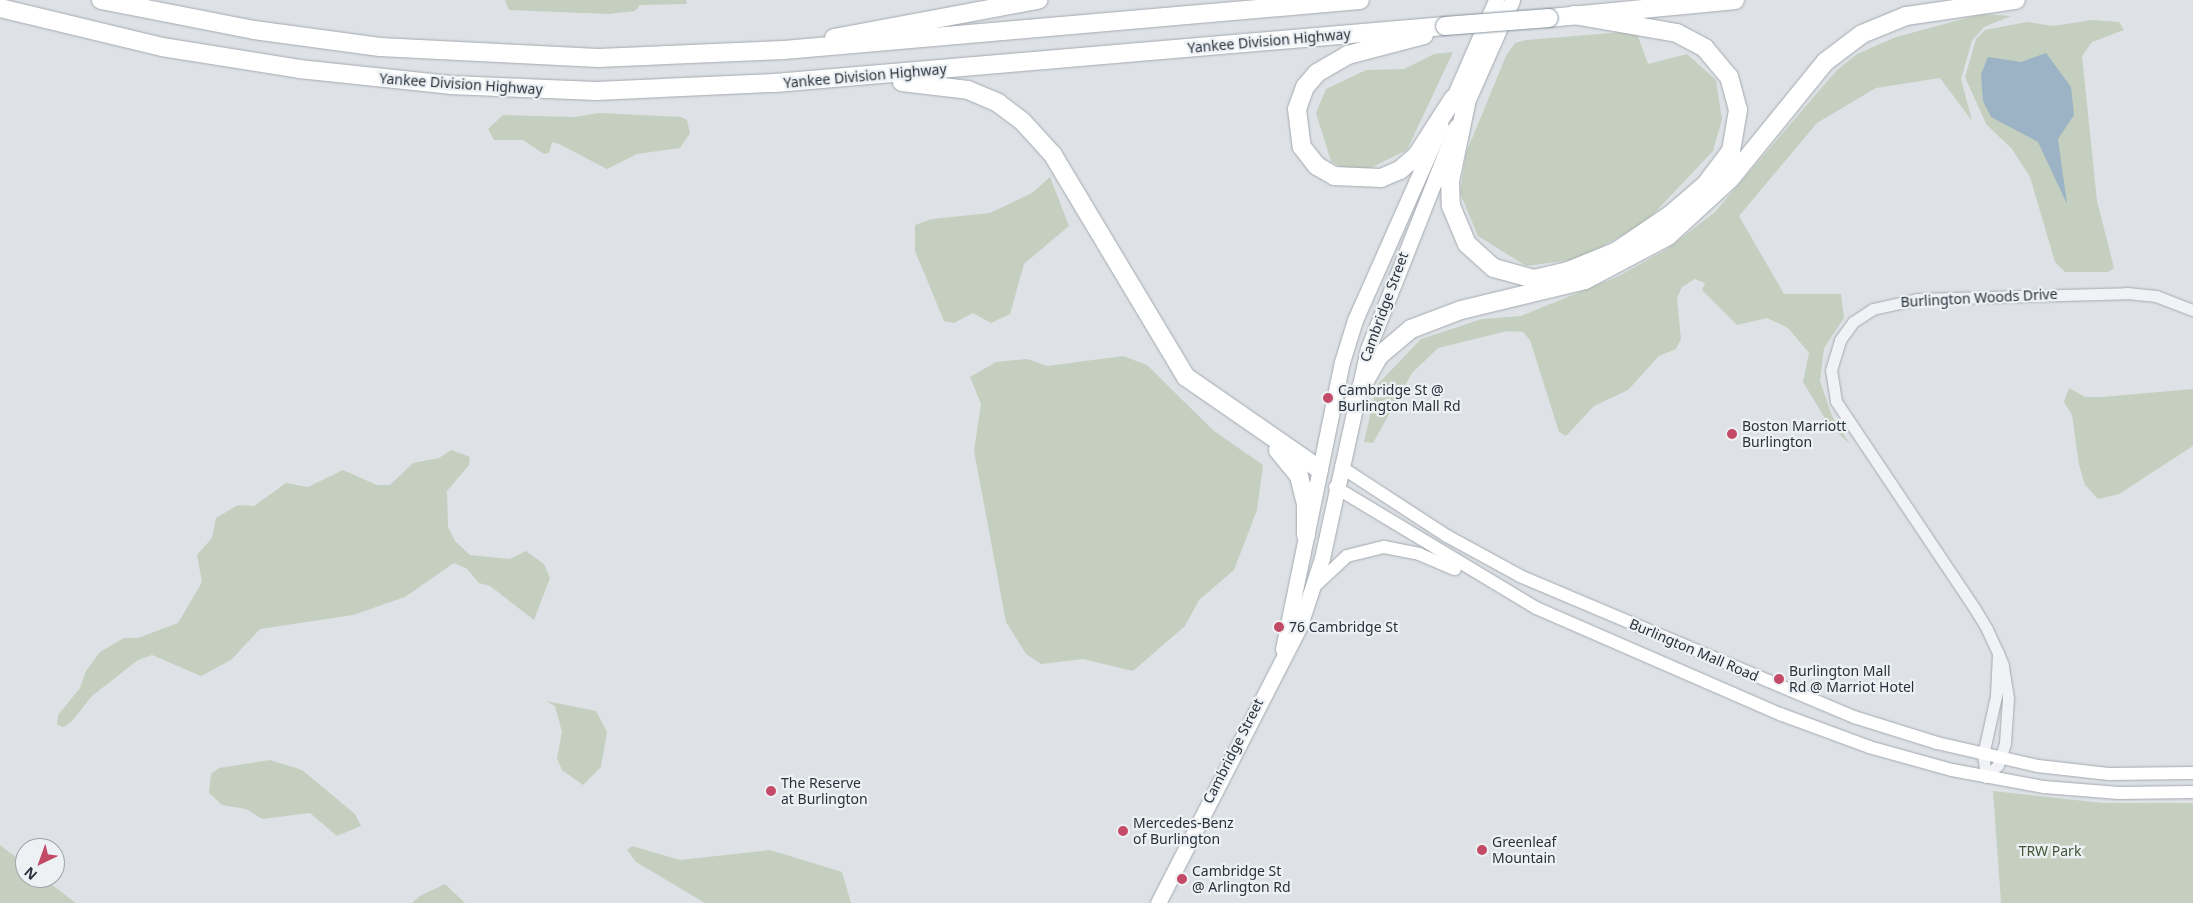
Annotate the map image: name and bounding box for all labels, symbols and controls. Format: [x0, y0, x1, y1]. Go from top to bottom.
street label: Yankee Division Highway [1187, 26, 1351, 56]
street label: Yankee Division Highway [783, 61, 947, 91]
street label: Yankee Division Highway [379, 70, 543, 98]
street label: Cambridge Street [1356, 250, 1412, 364]
street label: Burlington Woods Drive [1900, 286, 2058, 310]
place label: Cambridge St @ Burlington Mall Rd [1338, 382, 1461, 414]
marker: Cambridge St @ Burlington Mall Rd [1322, 392, 1334, 404]
place label: Boston Marriott Burlington [1742, 418, 1846, 451]
marker: Boston Marriott Burlington [1726, 428, 1738, 440]
street label: Burlington Mall Road [1627, 615, 1761, 685]
place label: 76 Cambridge St [1289, 619, 1398, 635]
marker: 76 Cambridge St [1273, 621, 1285, 633]
place label: Burlington Mall Rd @ Marriot Hotel [1789, 663, 1914, 696]
marker: Burlington Mall Rd @ Marriot Hotel [1773, 673, 1785, 685]
street label: Cambridge Street [1199, 696, 1267, 806]
place label: The Reserve at Burlington [781, 775, 868, 808]
marker: The Reserve at Burlington [765, 785, 777, 797]
place label: Mercedes-Benz of Burlington [1133, 815, 1234, 848]
marker: Mercedes-Benz of Burlington [1117, 825, 1129, 837]
place label: Greenleaf Mountain [1492, 834, 1556, 866]
north arrow [15, 838, 65, 888]
park label: TRW Park [2019, 843, 2081, 859]
marker: Greenleaf Mountain [1476, 844, 1488, 856]
text: N [20, 863, 41, 885]
place label: Cambridge St @ Arlington Rd [1192, 863, 1291, 896]
marker: Cambridge St @ Arlington Rd [1176, 873, 1188, 885]

